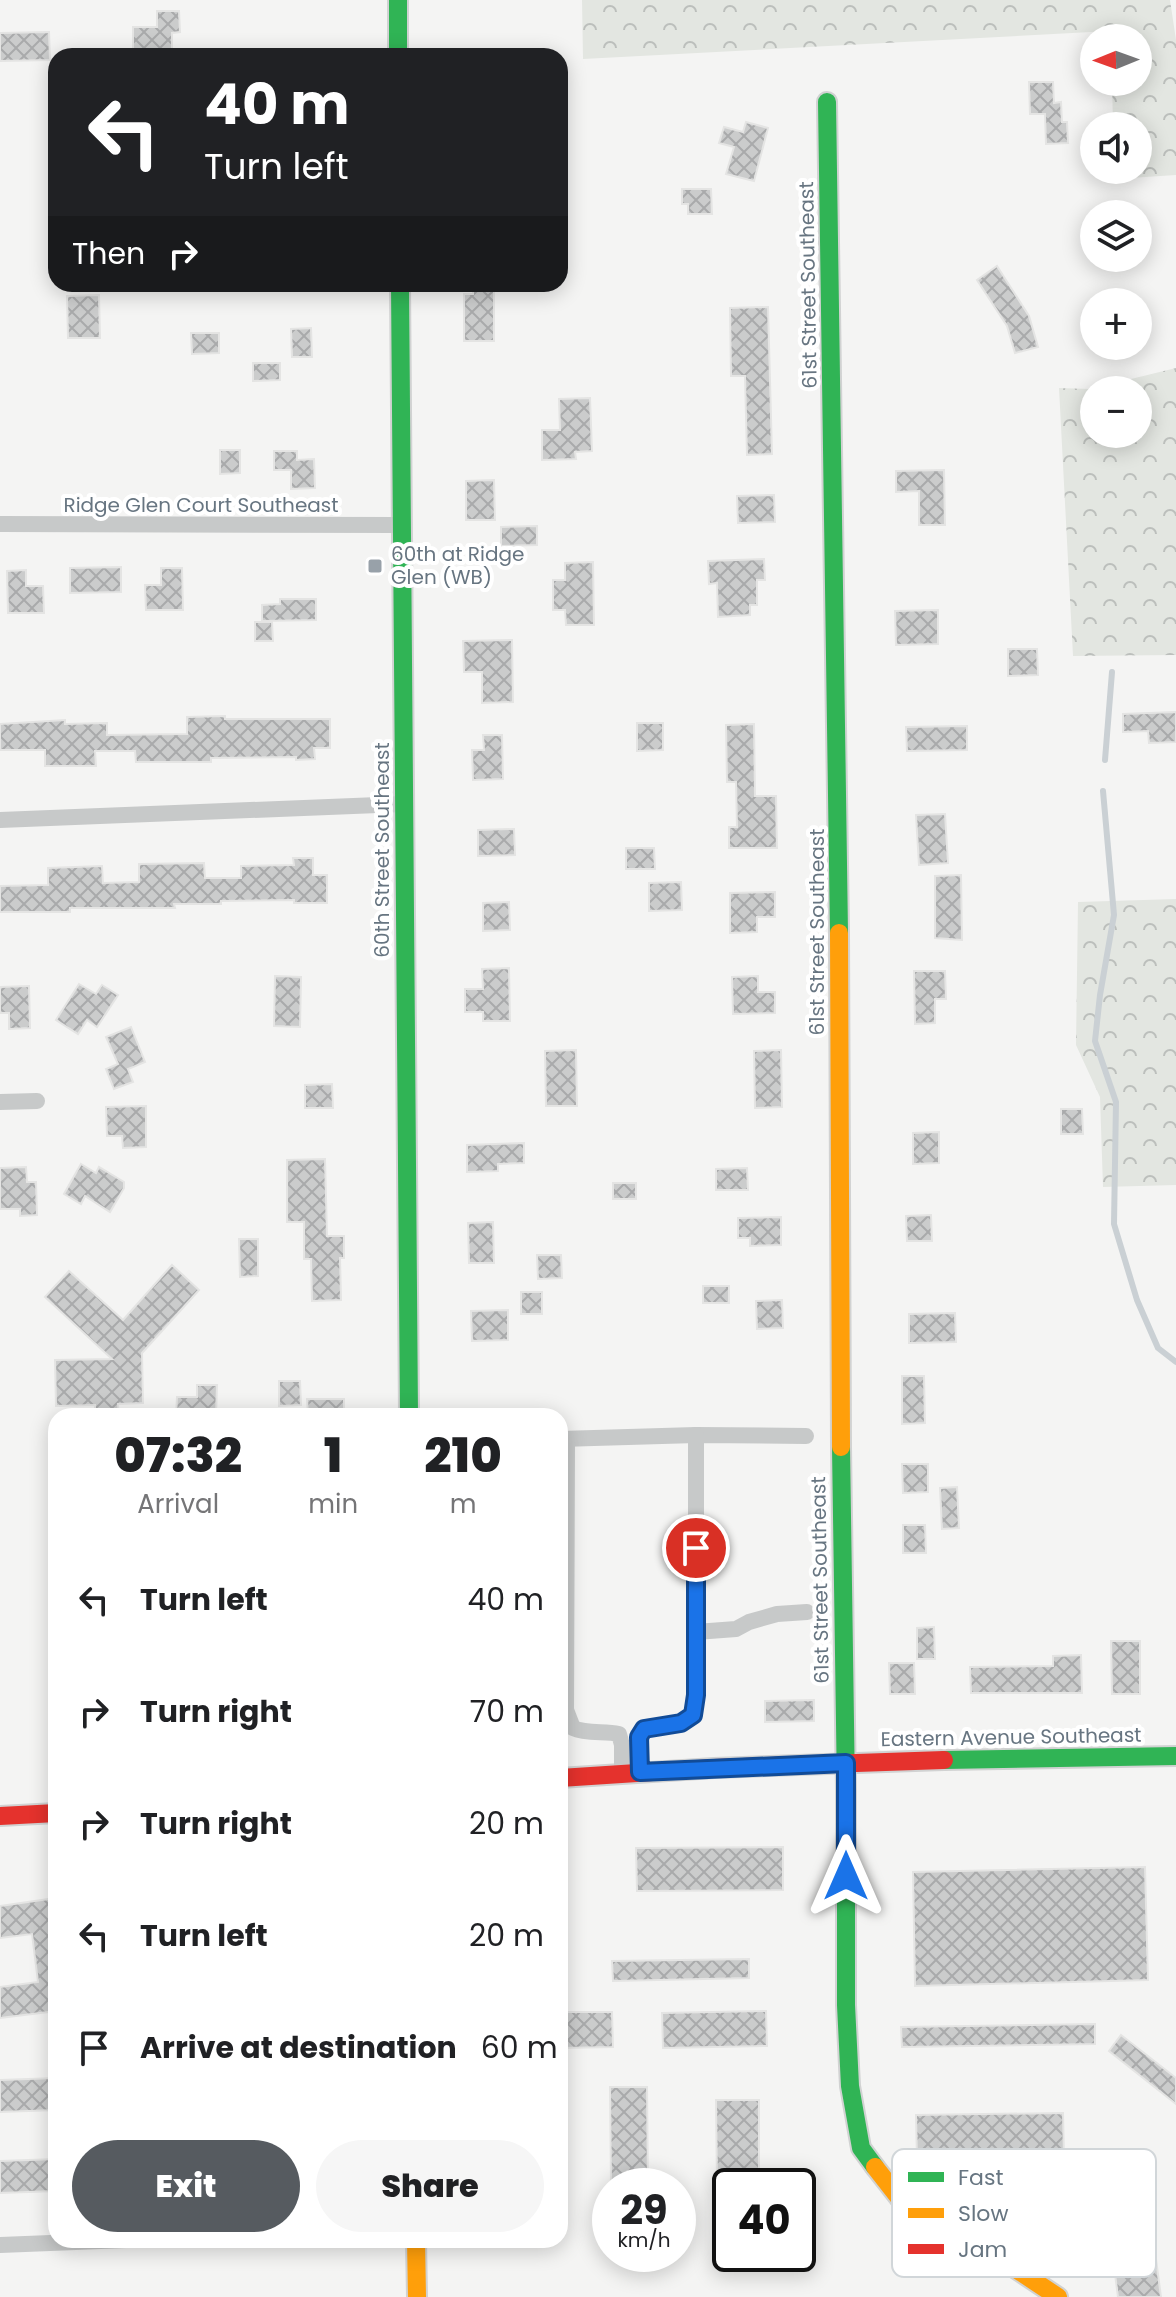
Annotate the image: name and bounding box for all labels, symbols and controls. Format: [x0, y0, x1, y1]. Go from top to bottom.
north arrow [1080, 24, 1152, 96]
map controls [1080, 24, 1152, 448]
text: 40 m [204, 65, 350, 144]
icon: left [72, 80, 176, 184]
button: sound [1080, 112, 1152, 184]
text: Turn left [204, 141, 349, 192]
street label: 61st Street Southeast [792, 181, 824, 389]
button: layers [1080, 200, 1152, 272]
text: Then [72, 232, 145, 275]
icon: right [161, 232, 205, 276]
button: + [1080, 288, 1152, 360]
button: − [1080, 376, 1152, 448]
street label: Ridge Glen Court Southeast [63, 491, 339, 519]
place label: 60th at Ridge Glen (WB) [391, 540, 524, 591]
marker: 60th at Ridge Glen (WB) [366, 557, 384, 575]
street label: 60th Street Southeast [368, 742, 396, 958]
street label: 61st Street Southeast [803, 828, 831, 1036]
text: 07:32 [114, 1422, 242, 1489]
text: 1 [324, 1422, 342, 1489]
text: 210 [424, 1422, 502, 1489]
street label: 61st Street Southeast [804, 1476, 836, 1684]
text: Arrival [137, 1486, 219, 1522]
text: min [308, 1486, 358, 1522]
text: m [450, 1486, 476, 1522]
pin [662, 1514, 730, 1582]
icon: arrive [674, 1526, 718, 1570]
icon: left [72, 1578, 116, 1622]
text: Turn left [140, 1578, 268, 1621]
text: 40 m [467, 1578, 544, 1621]
icon: right [72, 1690, 116, 1734]
text: Turn right [140, 1690, 292, 1733]
text: 70 m [470, 1690, 544, 1733]
street label: Eastern Avenue Southeast [880, 1721, 1142, 1753]
icon: right [72, 1802, 116, 1846]
text: Turn right [140, 1802, 292, 1845]
text: 20 m [469, 1802, 544, 1845]
position arrow [804, 1834, 888, 1918]
icon: left [72, 1914, 116, 1958]
text: Turn left [140, 1914, 268, 1957]
text: 20 m [469, 1914, 544, 1957]
icon: arrive [72, 2026, 116, 2070]
text: Arrive at destination [140, 2026, 457, 2069]
text: 60 m [481, 2026, 558, 2069]
button: Exit [72, 2140, 300, 2232]
button: Share [316, 2140, 544, 2232]
legend [892, 2149, 1156, 2277]
text: Fast [958, 2162, 1003, 2193]
speed limit sign: 40 [712, 2168, 816, 2272]
text: 29 [620, 2182, 668, 2238]
text: Slow [958, 2198, 1008, 2229]
text: km/h [617, 2226, 671, 2254]
text: Jam [958, 2234, 1007, 2265]

